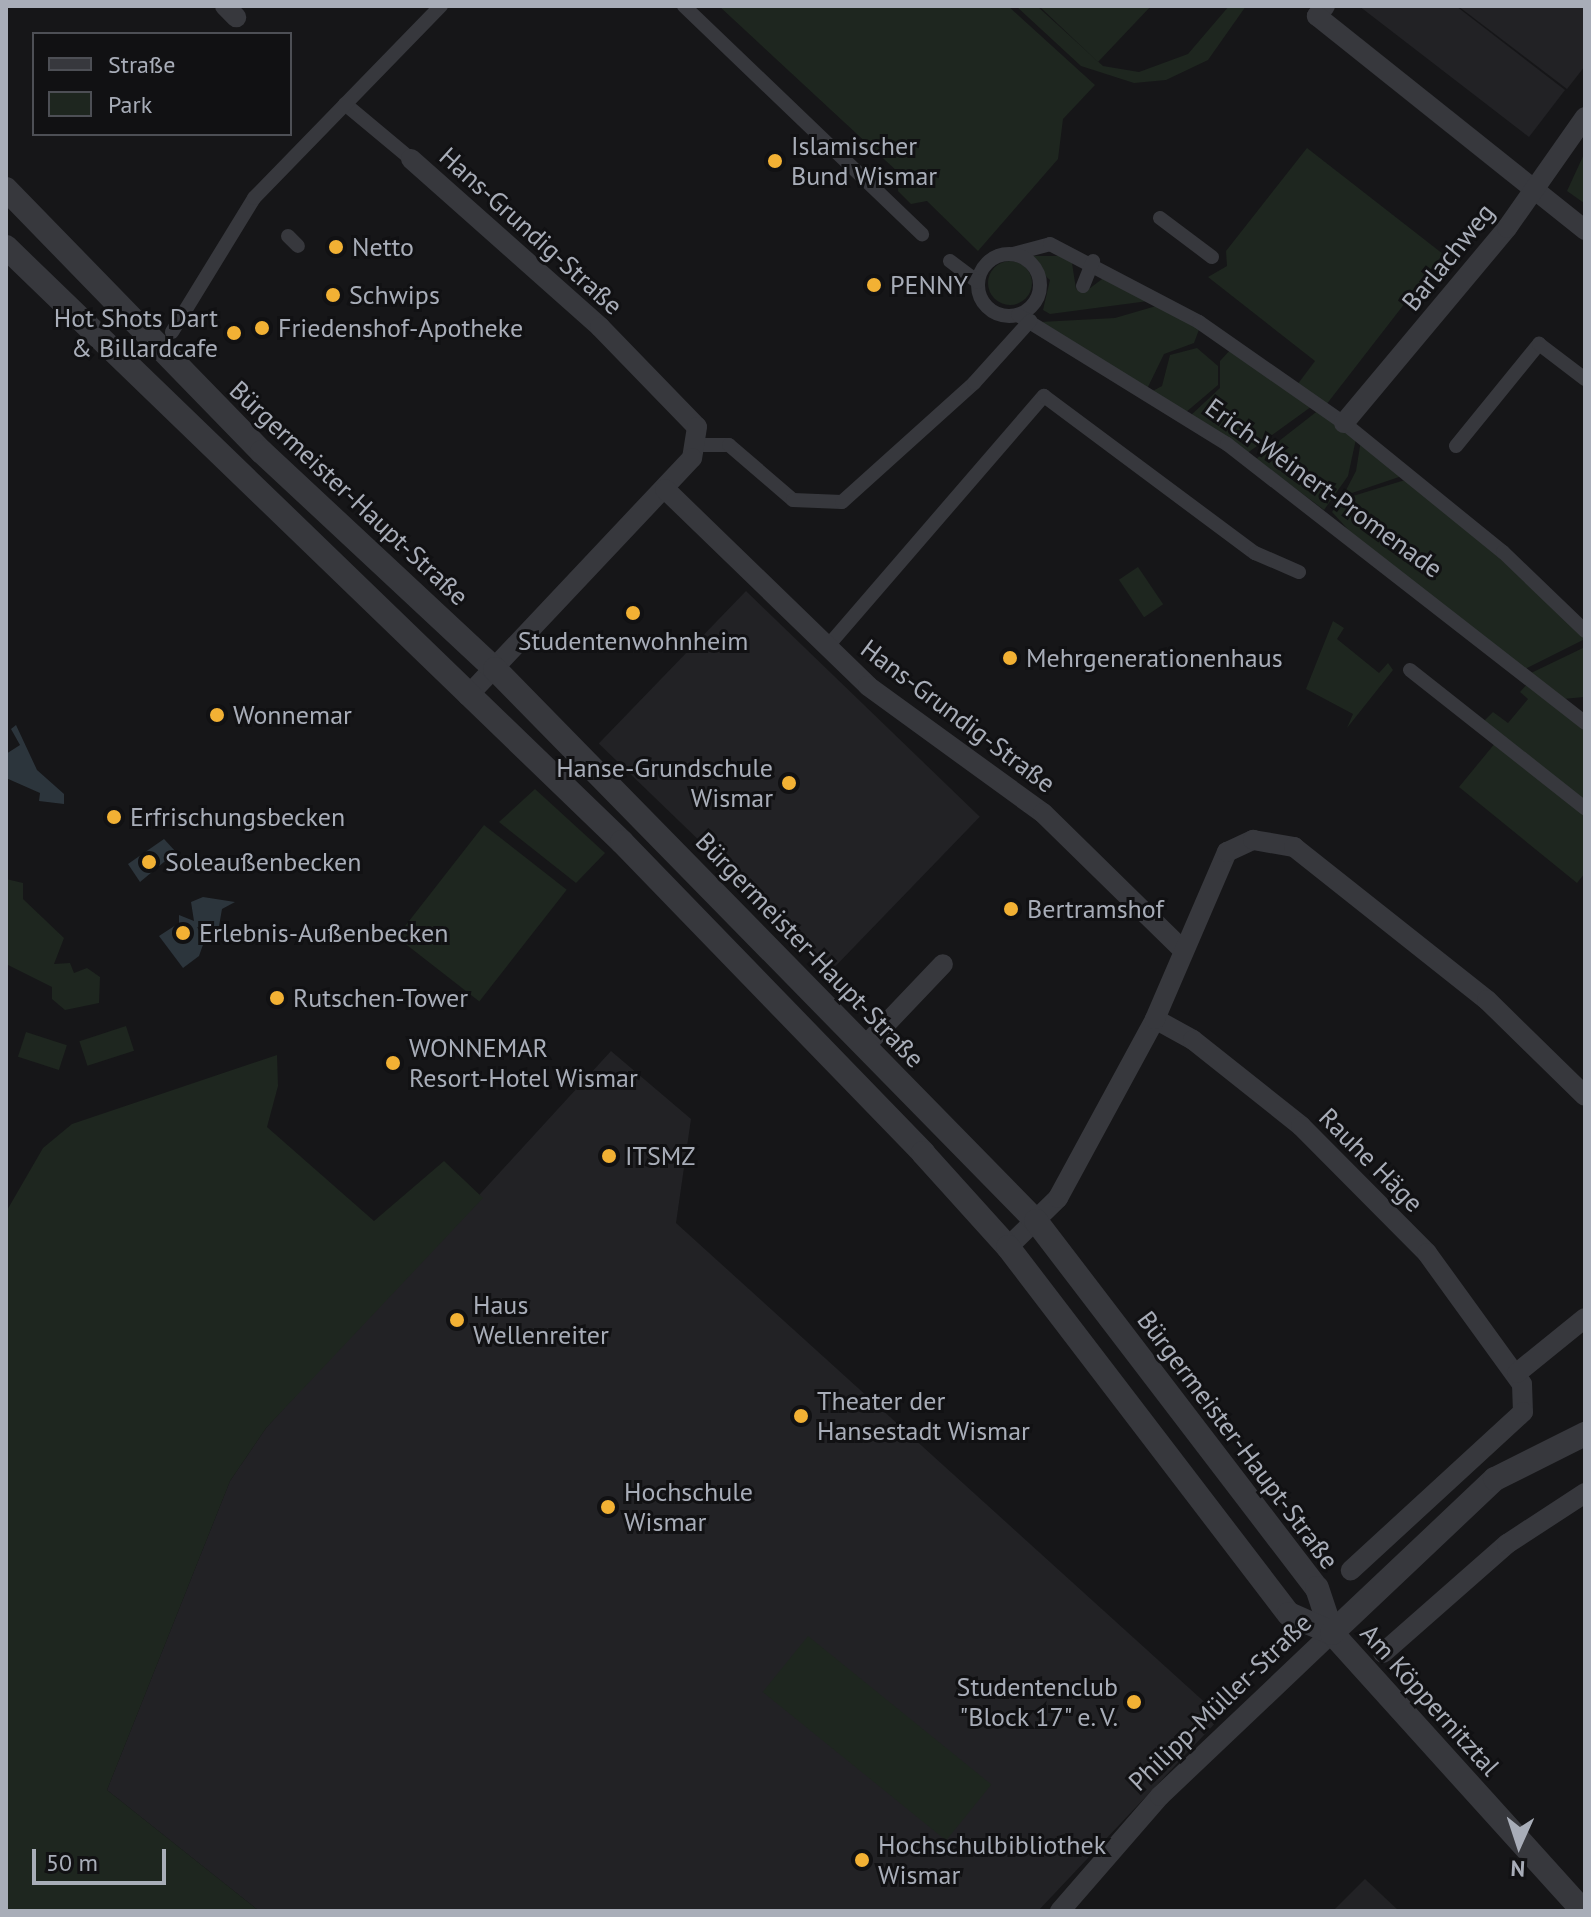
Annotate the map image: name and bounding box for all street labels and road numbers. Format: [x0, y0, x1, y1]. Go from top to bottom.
street label: Hans-Grundig-Straße [433, 141, 629, 321]
street label: Barlachweg [1395, 197, 1501, 317]
street label: Bürgermeister-Haupt-Straße [223, 374, 475, 612]
street label: Erich-Weinert-Promenade [1200, 392, 1448, 584]
street label: Hans-Grundig-Straße [855, 633, 1061, 799]
street label: Bürgermeister-Haupt-Straße [689, 826, 931, 1074]
street label: Rauhe Häge [1313, 1102, 1429, 1218]
street label: Bürgermeister-Haupt-Straße [1131, 1305, 1345, 1575]
street label: Philipp-Müller-Straße [1122, 1607, 1318, 1797]
street label: Am Köppernitztal [1354, 1618, 1506, 1782]

